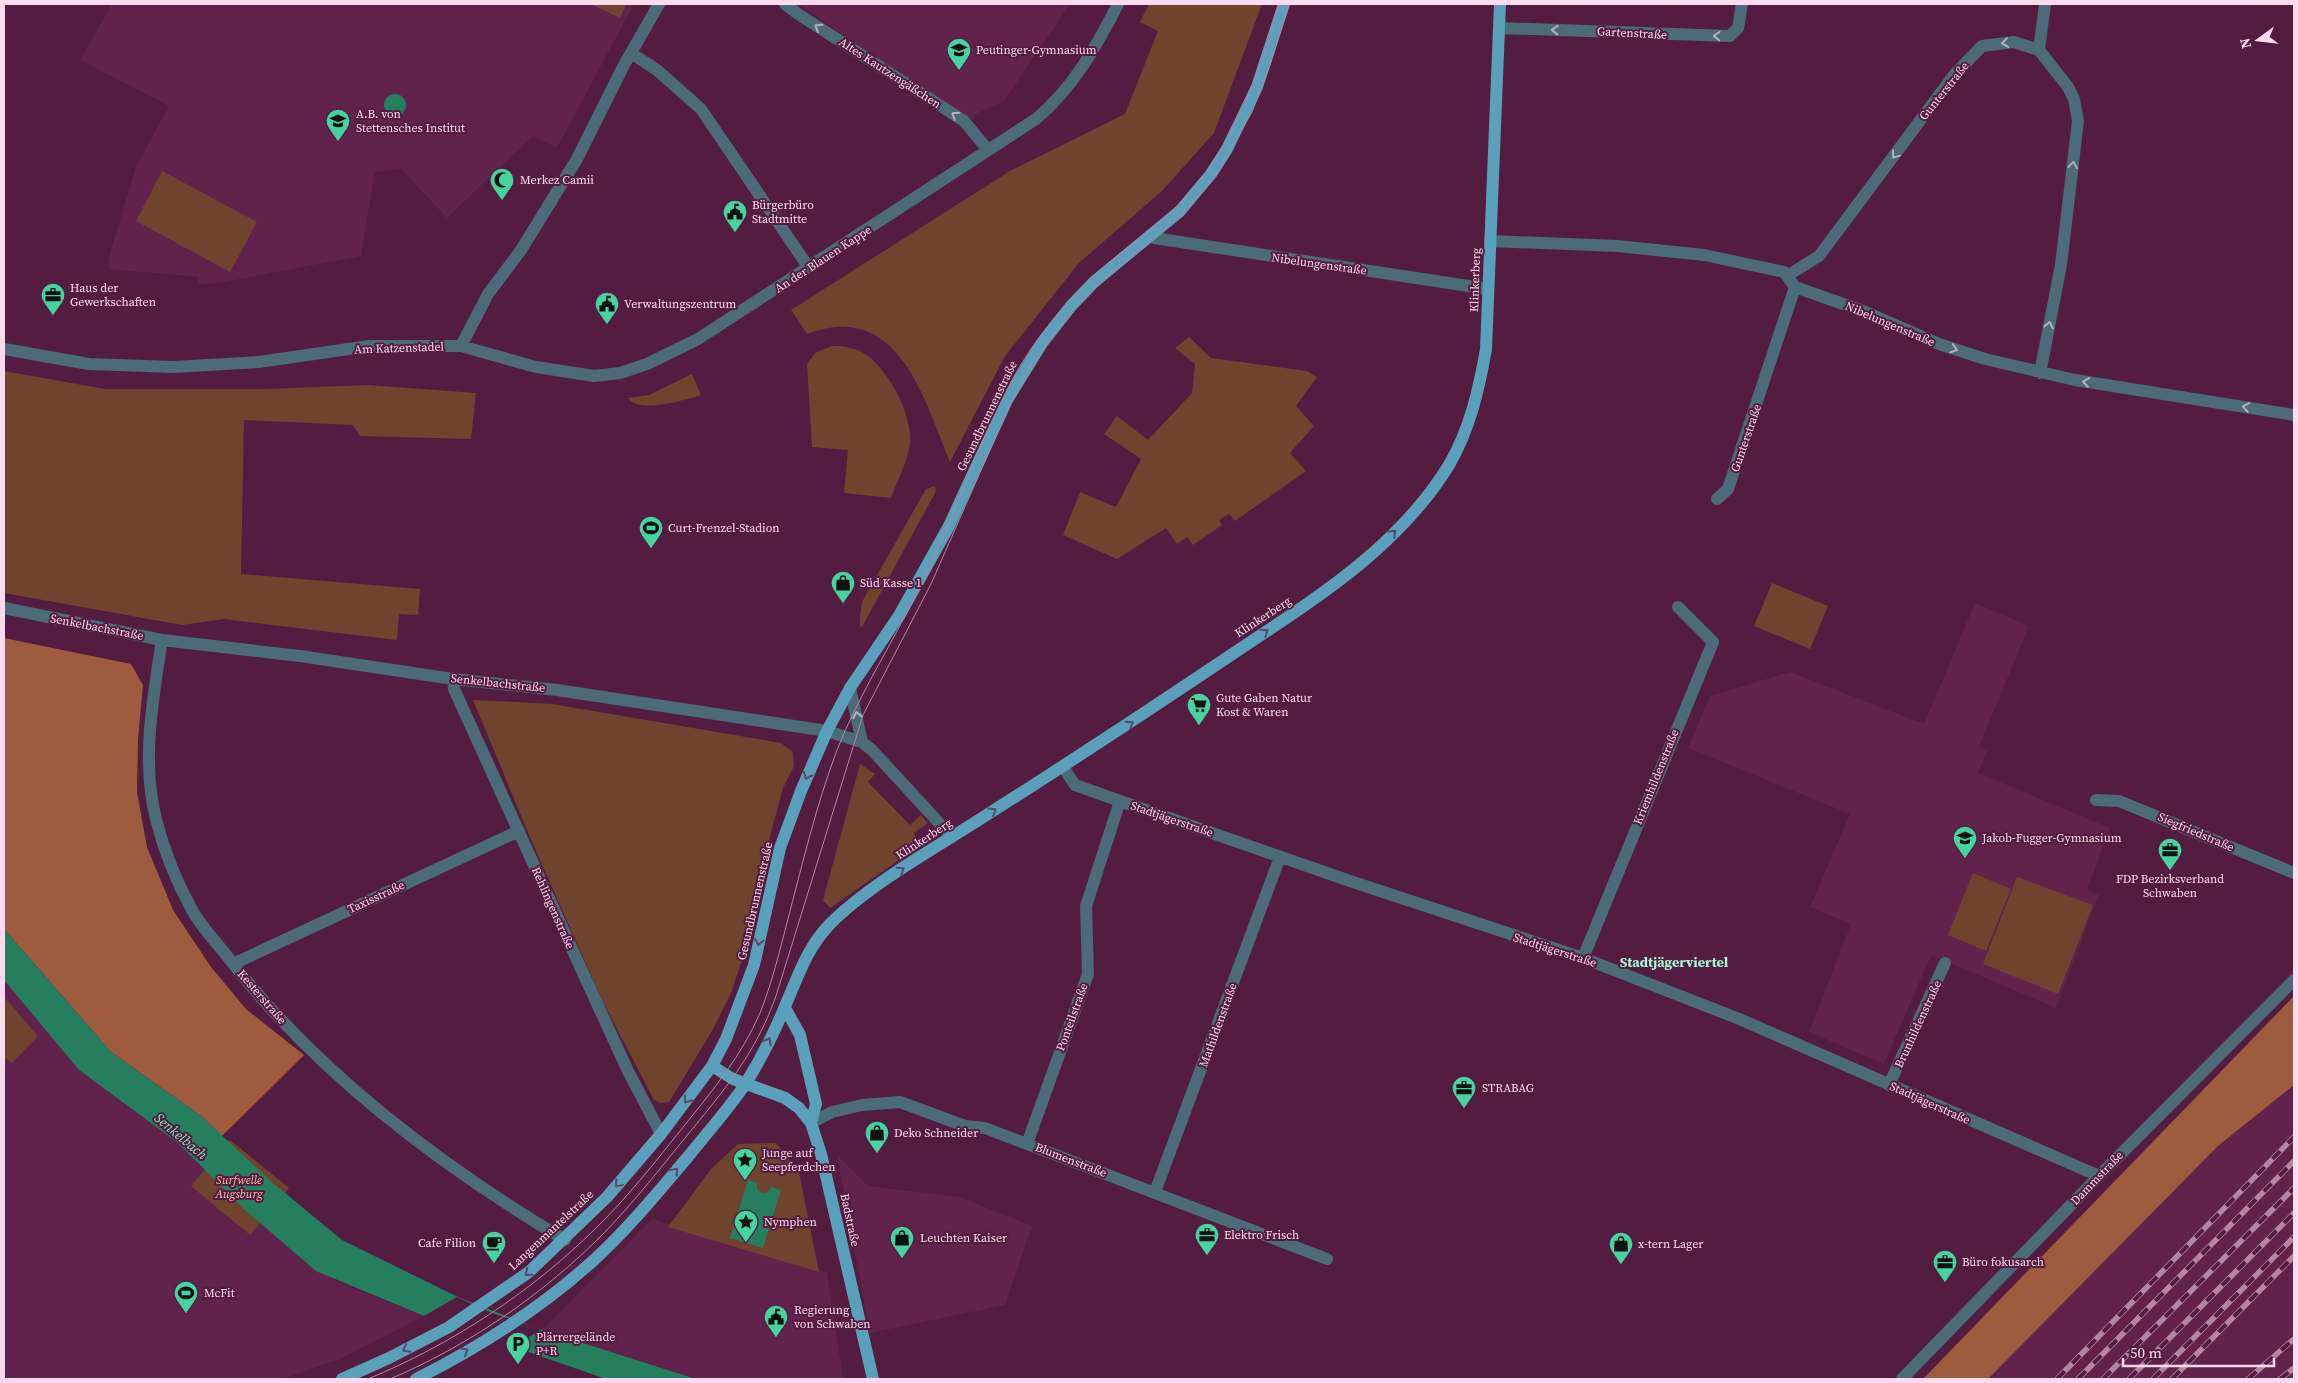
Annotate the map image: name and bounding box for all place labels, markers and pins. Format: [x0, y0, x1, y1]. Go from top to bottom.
school or university icon: Peutinger-Gymnasium [946, 37, 972, 71]
place label: Peutinger-Gymnasium [976, 42, 1097, 58]
place label: A.B. von Stettensches Institut [356, 106, 465, 136]
school or university icon: A.B. von Stettensches Institut [325, 108, 351, 142]
mosque icon: Merkez Camii [489, 167, 515, 201]
place label: Merkez Camii [520, 172, 594, 188]
place label: Bürgerbüro Stadtmitte [752, 197, 814, 227]
public building icon: Bürgerbüro Stadtmitte [722, 199, 748, 233]
place label: Haus der Gewerkschaften [70, 280, 156, 310]
office icon: Haus der Gewerkschaften [40, 282, 66, 316]
public building icon: Verwaltungszentrum [594, 291, 620, 325]
place label: Verwaltungszentrum [624, 296, 737, 312]
sports icon: Curt-Frenzel-Stadion [638, 515, 664, 549]
place label: Curt-Frenzel-Stadion [668, 520, 780, 536]
shop icon: Süd Kasse 1 [830, 570, 856, 604]
place label: Süd Kasse 1 [860, 575, 922, 591]
place label: Gute Gaben Natur Kost & Waren [1216, 690, 1312, 720]
supermarket icon: Gute Gaben Natur Kost & Waren [1186, 692, 1212, 726]
school or university icon: Jakob-Fugger-Gymnasium [1952, 825, 1978, 859]
place label: Jakob-Fugger-Gymnasium [1981, 830, 2122, 846]
office icon: FDP Bezirksverband Schwaben [2157, 837, 2183, 871]
place label: FDP Bezirksverband Schwaben [2116, 871, 2224, 901]
office icon: STRABAG [1451, 1075, 1477, 1109]
place label: STRABAG [1482, 1080, 1534, 1096]
shop icon: Deko Schneider [864, 1120, 890, 1154]
place label: Deko Schneider [894, 1125, 978, 1141]
place label: Junge auf Seepferdchen [761, 1145, 836, 1175]
place icon: Junge auf Seepferdchen [732, 1147, 758, 1181]
place icon: Nymphen [733, 1209, 759, 1243]
place label: Nymphen [764, 1214, 817, 1230]
office icon: Elektro Frisch [1194, 1222, 1220, 1256]
shop icon: Leuchten Kaiser [889, 1225, 915, 1259]
place label: Elektro Frisch [1224, 1227, 1299, 1243]
cafe icon: Cafe Filion [481, 1230, 507, 1264]
place label: Leuchten Kaiser [920, 1230, 1007, 1246]
shop icon: x-tern Lager [1608, 1231, 1634, 1265]
place label: Cafe Filion [418, 1235, 476, 1251]
place label: x-tern Lager [1638, 1236, 1703, 1252]
office icon: Büro fokusarch [1932, 1249, 1958, 1283]
place label: Büro fokusarch [1962, 1254, 2044, 1270]
sports icon: McFit [173, 1280, 199, 1314]
place label: McFit [204, 1285, 235, 1301]
place label: Regierung von Schwaben [794, 1302, 871, 1332]
public building icon: Regierung von Schwaben [763, 1304, 789, 1338]
place label: Plärrergelände P+R [536, 1329, 615, 1359]
parking icon: Plärrergelände P+R [505, 1331, 531, 1365]

